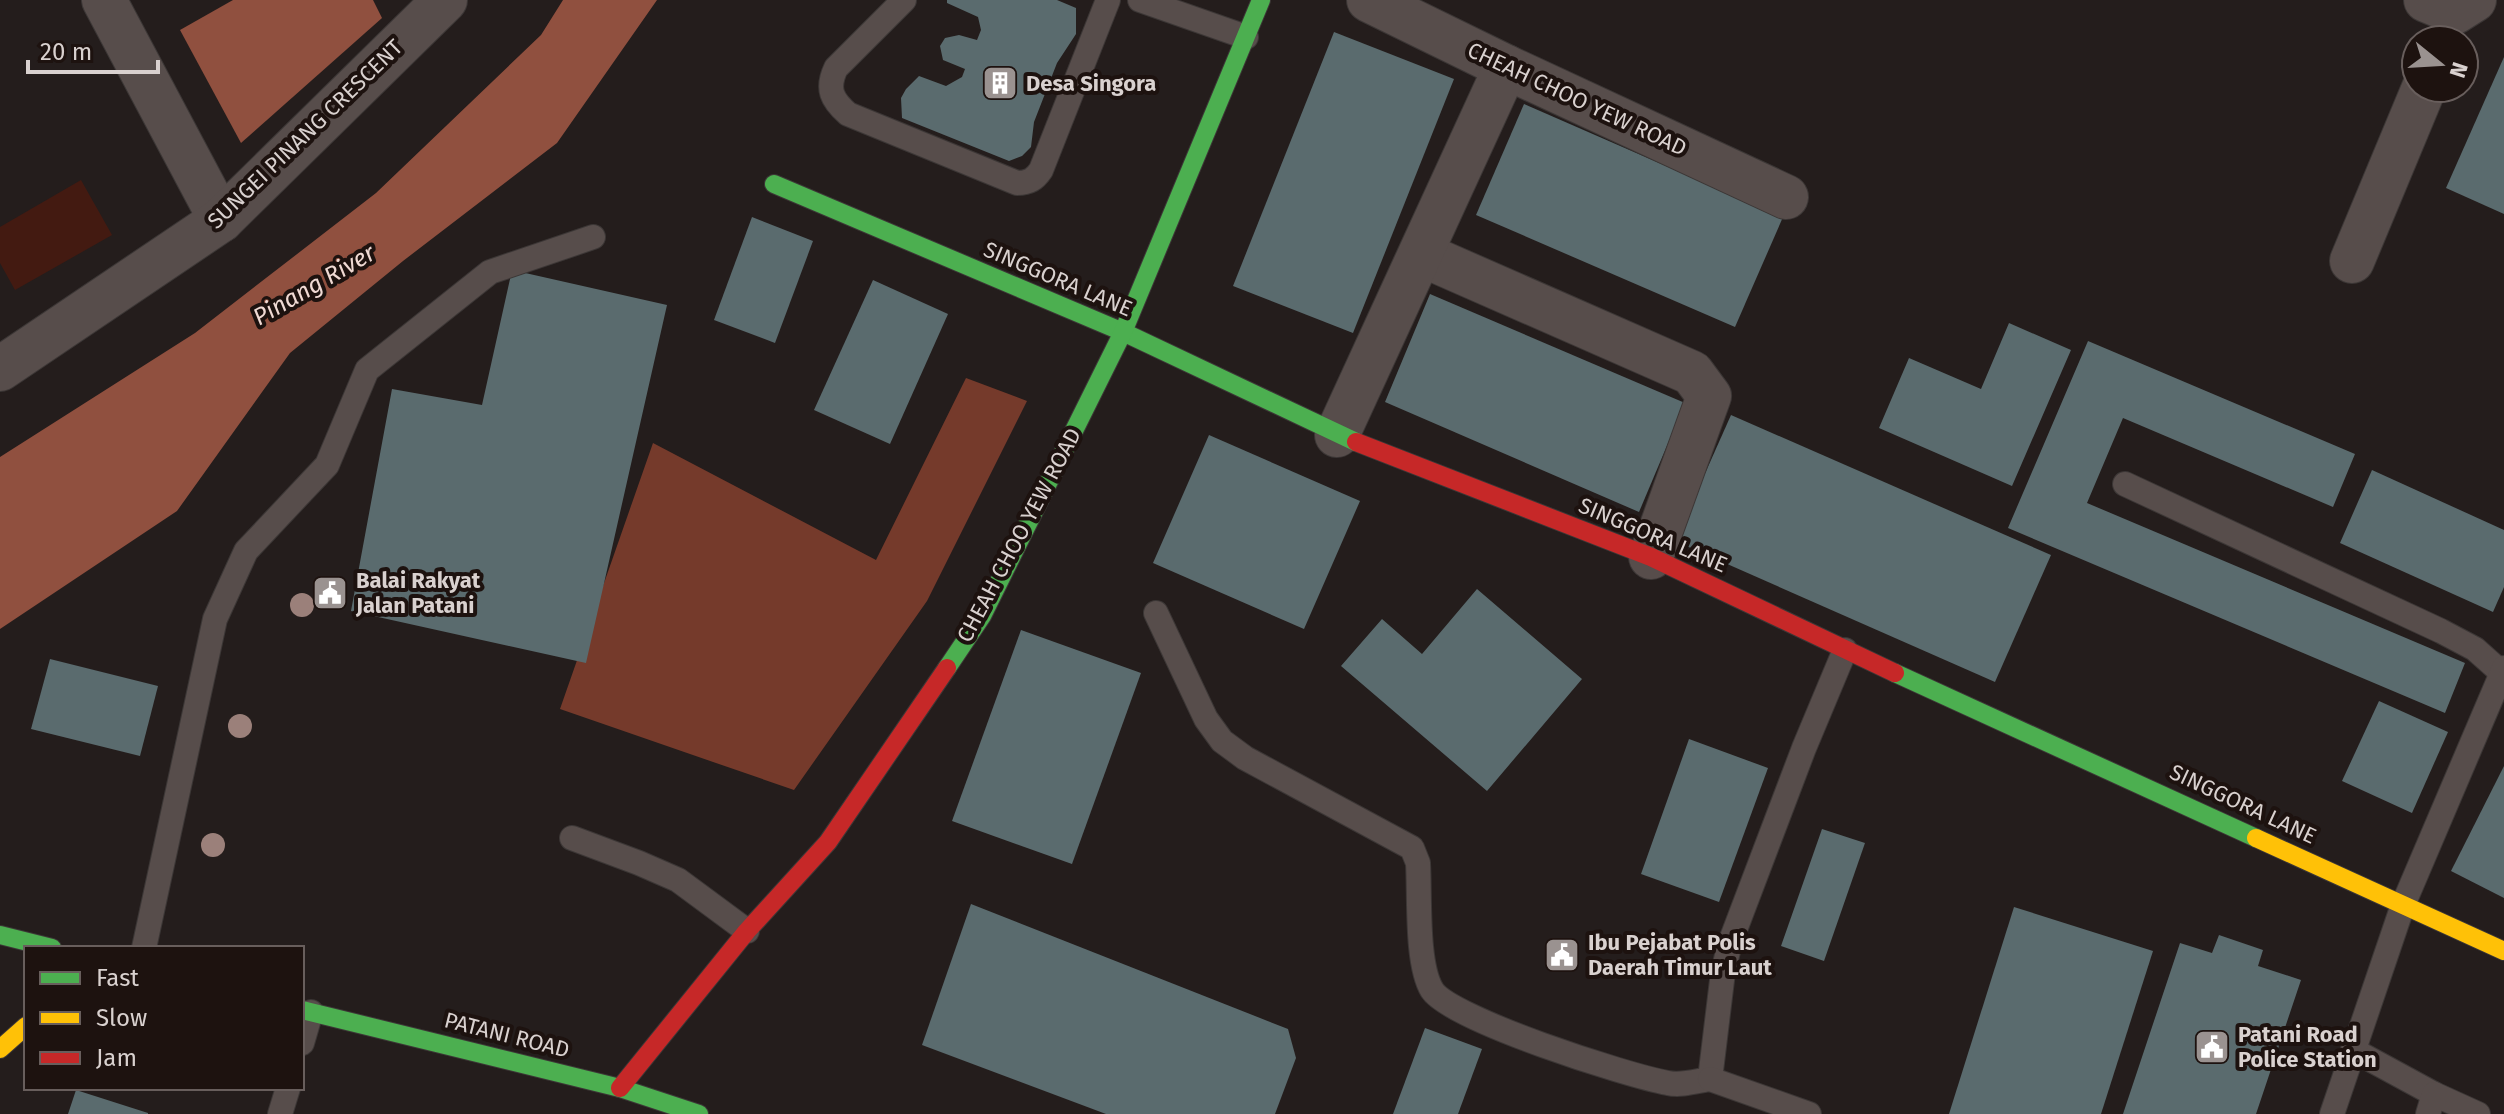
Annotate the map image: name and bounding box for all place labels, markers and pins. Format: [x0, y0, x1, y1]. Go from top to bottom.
building icon: Desa Singora [981, 64, 1019, 102]
place label: Desa Singora [1026, 70, 1156, 97]
place label: Balai Rakyat Jalan Patani [355, 567, 481, 619]
public building icon: Balai Rakyat Jalan Patani [311, 574, 349, 612]
place label: Ibu Pejabat Polis Daerah Timur Laut [1588, 929, 1772, 981]
public building icon: Ibu Pejabat Polis Daerah Timur Laut [1543, 936, 1581, 974]
place label: Patani Road Police Station [2238, 1021, 2377, 1073]
public building icon: Patani Road Police Station [2193, 1028, 2231, 1066]

